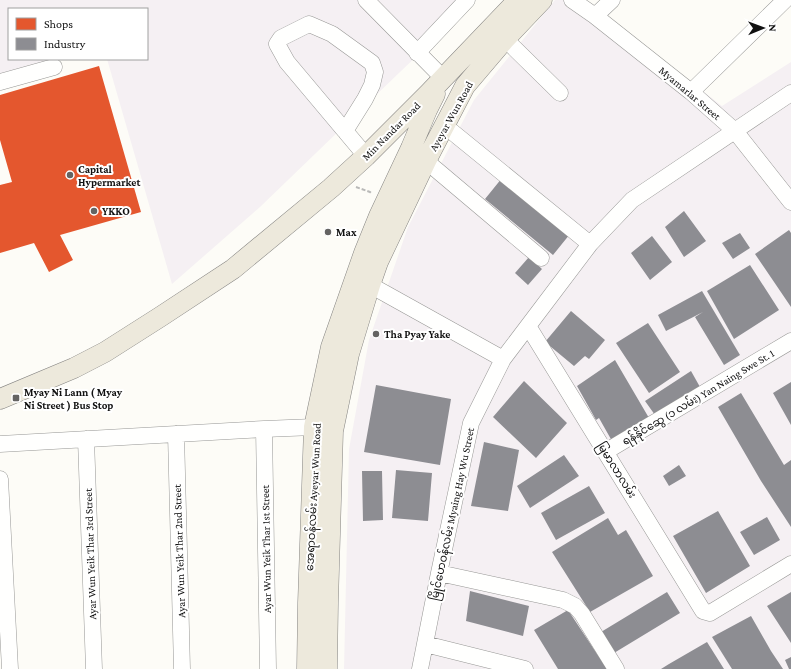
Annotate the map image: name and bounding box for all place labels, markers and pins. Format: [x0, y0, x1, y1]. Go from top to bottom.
place label: Capital Hypermarket [78, 163, 140, 188]
marker: Capital Hypermarket [65, 170, 75, 180]
place label: YKKO [102, 205, 130, 217]
marker: YKKO [89, 206, 99, 216]
place label: Max [336, 226, 357, 238]
marker: Max [323, 227, 333, 237]
place label: Tha Pyay Yake [384, 328, 450, 340]
marker: Tha Pyay Yake [371, 329, 381, 339]
place label: Myay Ni Lann ( Myay Ni Street ) Bus Stop [24, 386, 123, 412]
marker: Myay Ni Lann ( Myay Ni Street ) Bus Stop [11, 393, 21, 403]

